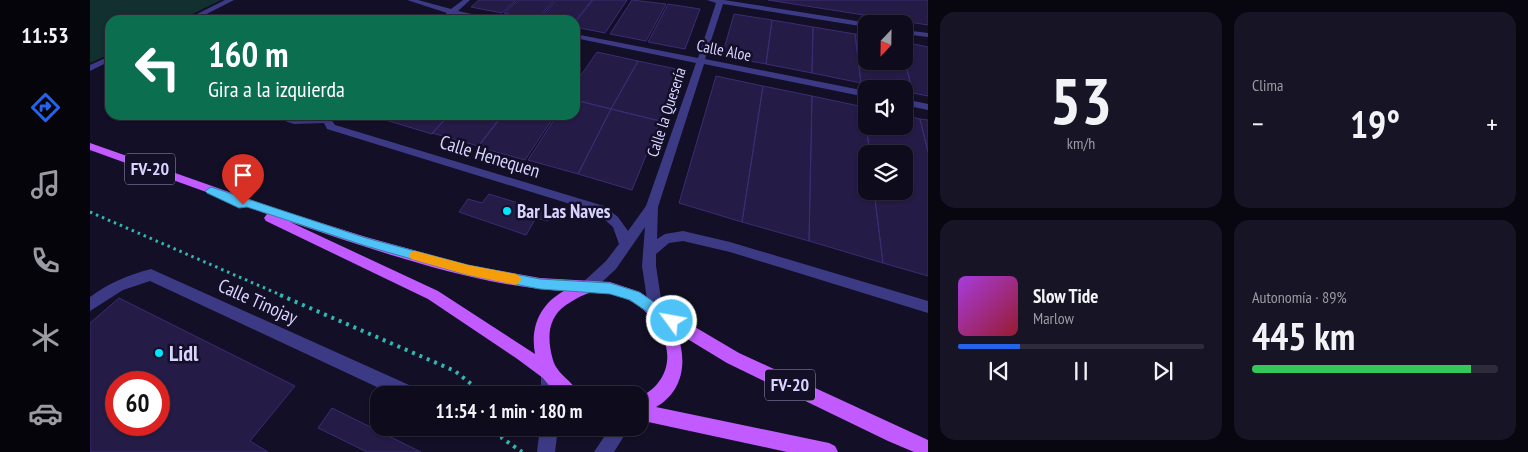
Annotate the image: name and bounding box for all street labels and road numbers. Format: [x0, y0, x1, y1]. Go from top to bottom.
street label: Calle Aloe [695, 35, 753, 65]
street label: Calle la Quesería [642, 65, 690, 159]
street label: Calle Henequen [437, 129, 543, 183]
road number: FV-20 [125, 153, 175, 184]
street label: Calle Tinojay [215, 273, 302, 329]
road number: FV-20 [765, 370, 815, 400]

